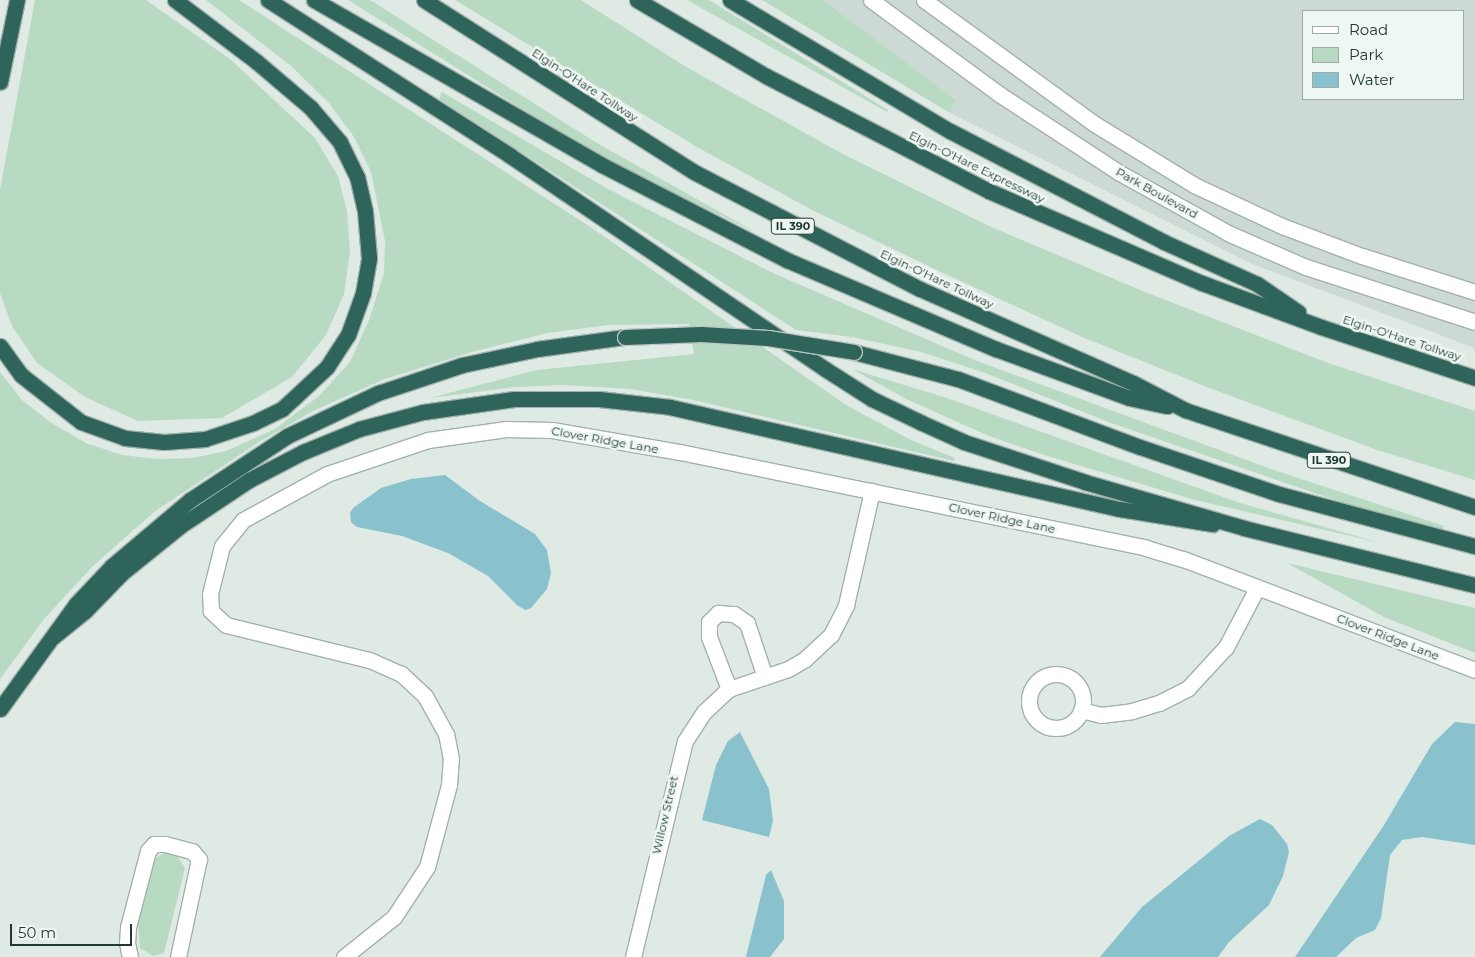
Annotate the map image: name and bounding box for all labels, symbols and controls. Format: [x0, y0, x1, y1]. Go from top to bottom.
legend [1302, 10, 1465, 100]
text: Road [1349, 20, 1388, 39]
street label: Elgin-O'Hare Tollway [529, 45, 641, 125]
text: Park [1349, 45, 1383, 64]
text: Water [1349, 70, 1395, 89]
street label: Elgin-O'Hare Expressway [907, 128, 1047, 206]
street label: Park Boulevard [1113, 164, 1201, 222]
road number: IL 390 [770, 218, 816, 235]
street label: Elgin-O'Hare Tollway [878, 246, 996, 312]
street label: Elgin-O'Hare Tollway [1341, 312, 1463, 364]
street label: Clover Ridge Lane [550, 423, 660, 457]
road number: IL 390 [1306, 452, 1352, 468]
street label: Clover Ridge Lane [947, 500, 1057, 536]
street label: Clover Ridge Lane [1335, 611, 1441, 663]
street label: Willow Street [649, 774, 681, 856]
scale bar [12, 914, 135, 946]
text: 50 m [18, 923, 56, 942]

